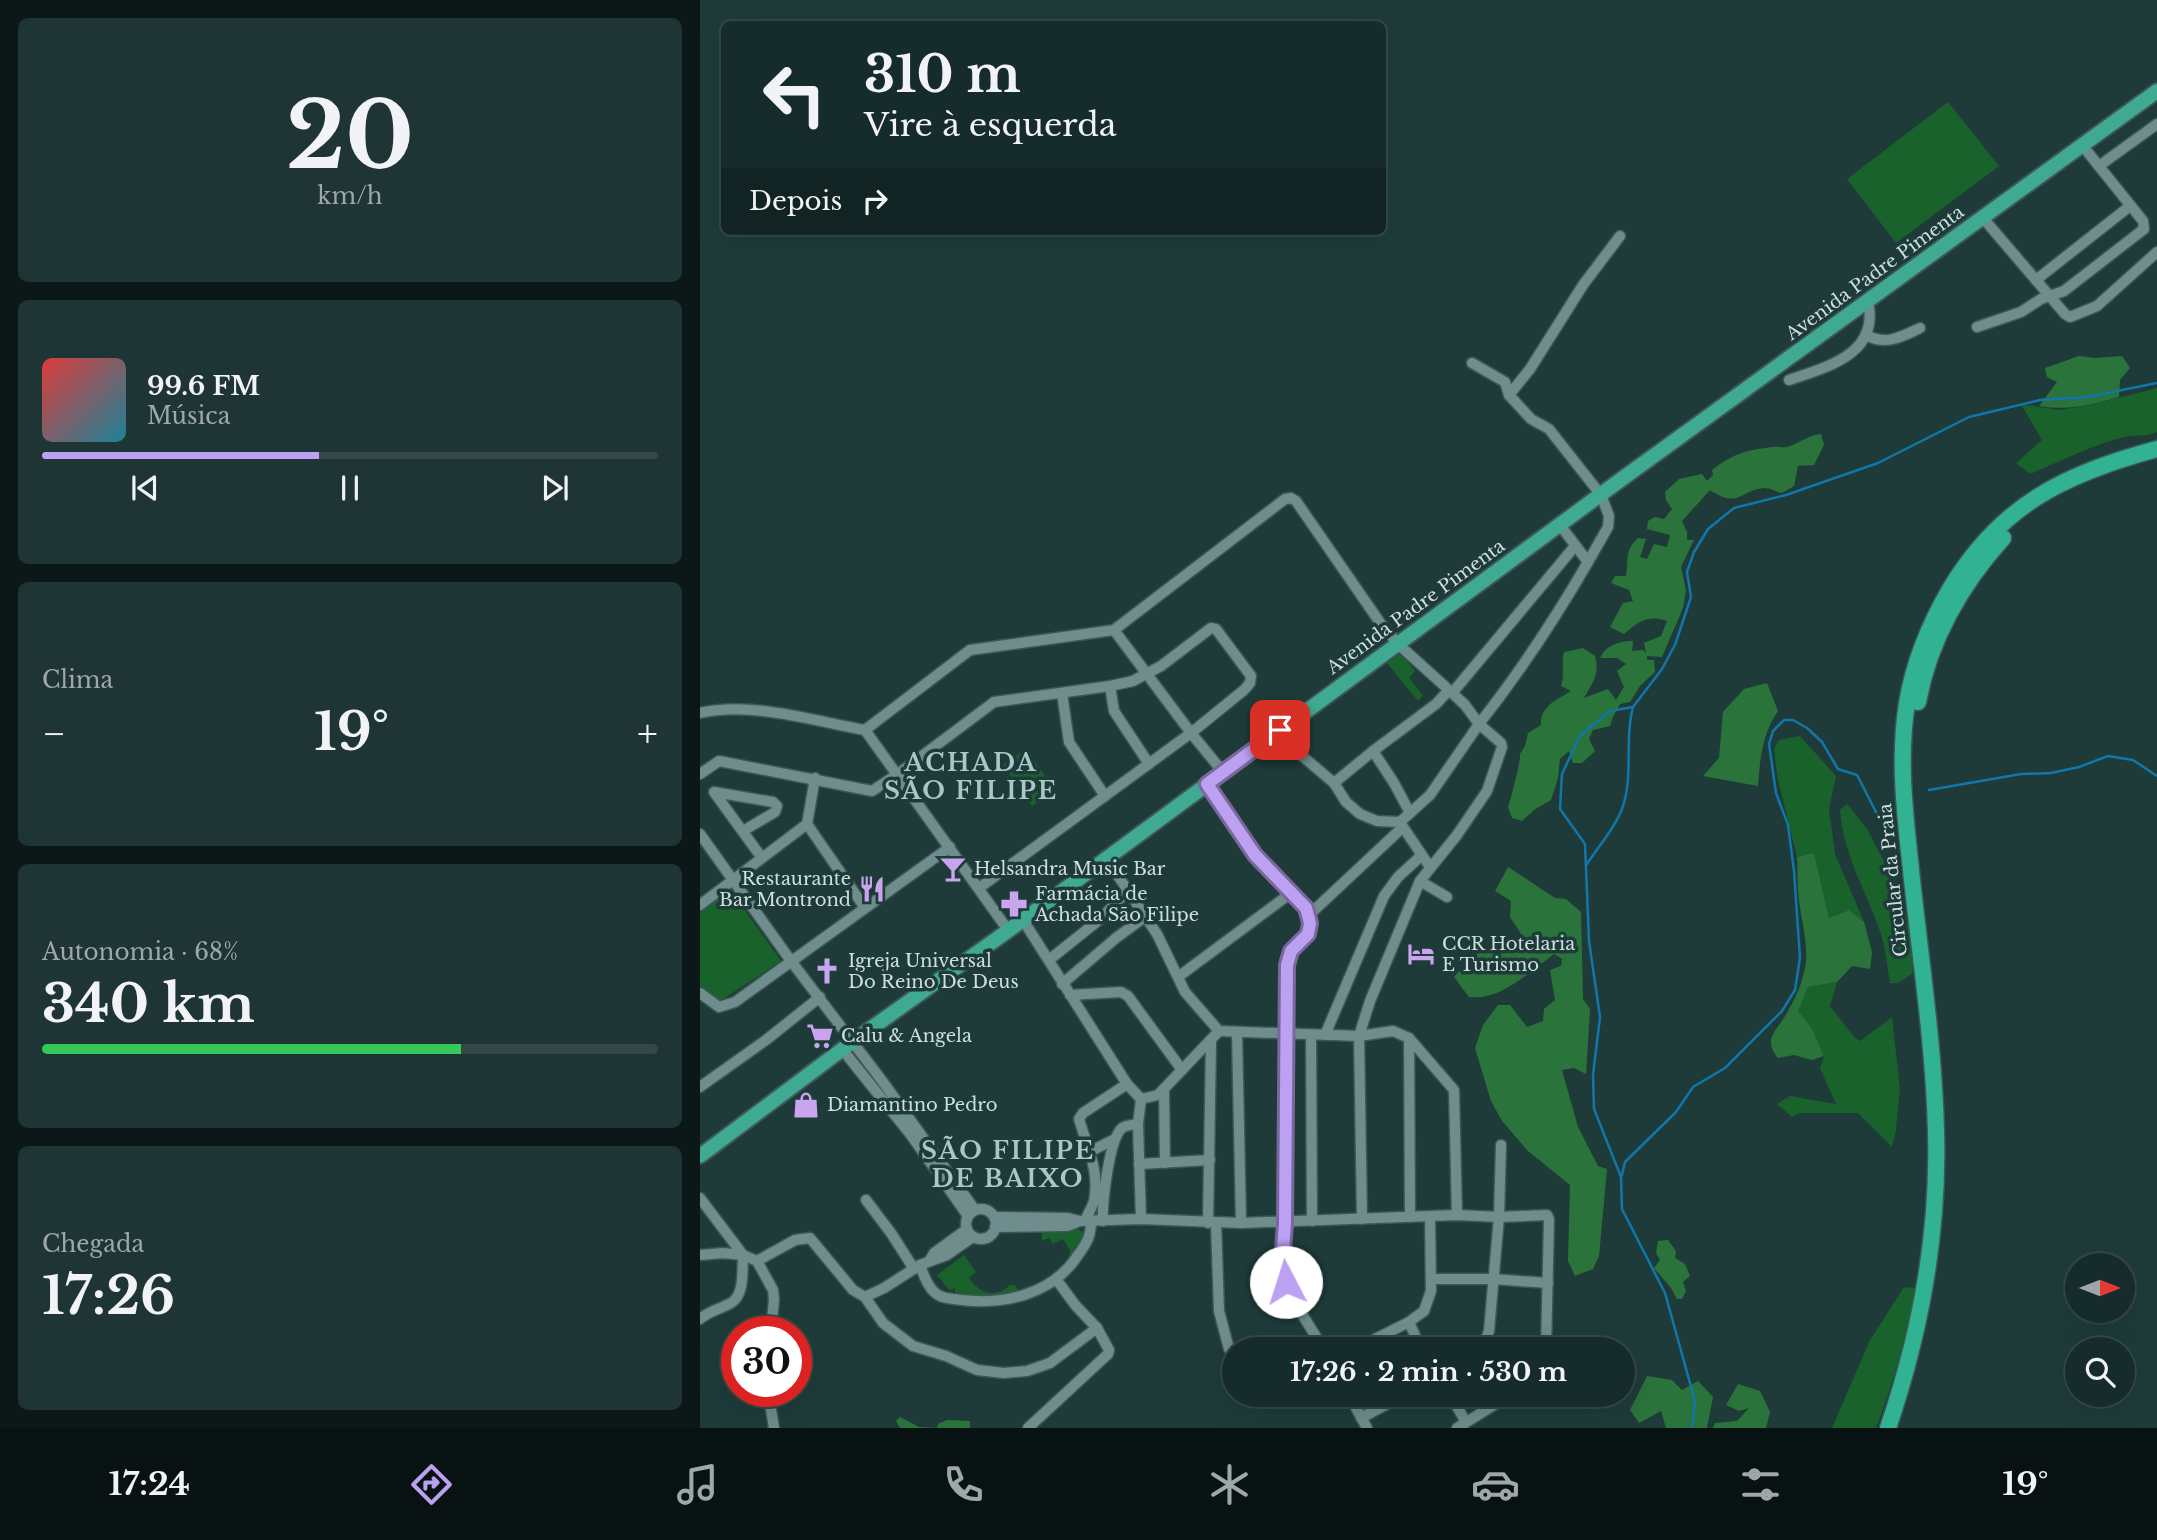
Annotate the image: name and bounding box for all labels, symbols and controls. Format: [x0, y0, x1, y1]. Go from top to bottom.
text: 310 m [864, 44, 1021, 105]
icon: left [749, 49, 840, 140]
text: 20 [286, 80, 414, 193]
text: Vire à esquerda [864, 105, 1117, 145]
text: km/h [317, 182, 383, 210]
icon: right [856, 182, 894, 220]
text: Depois [749, 185, 842, 217]
street label: Avenida Padre Pimenta [1781, 201, 1968, 346]
text: 99.6 FM [147, 370, 260, 402]
text: Música [147, 402, 230, 430]
icon: previous [126, 469, 164, 507]
icon: pause [331, 469, 369, 507]
icon: next [536, 469, 574, 507]
street label: Avenida Padre Pimenta [1322, 535, 1509, 680]
text: Clima [42, 666, 113, 694]
text: 19° [314, 700, 389, 764]
pin [1250, 700, 1310, 760]
text: − [42, 710, 66, 757]
text: + [637, 710, 658, 757]
icon: arrive [1261, 711, 1299, 749]
district label: ACHADA SÃO FILIPE [884, 748, 1058, 805]
street label: Circular da Praia [1874, 802, 1912, 958]
bar icon: Helsandra Music Bar [938, 854, 968, 884]
place label: Helsandra Music Bar [974, 858, 1166, 880]
place label: Restaurante Bar Montrond [719, 868, 851, 911]
restaurant icon: Restaurante Bar Montrond [857, 874, 887, 904]
place label: Farmácia de Achada São Filipe [1034, 883, 1199, 926]
pharmacy icon: Farmácia de Achada São Filipe [999, 889, 1029, 919]
place label: CCR Hotelaria E Turismo [1442, 933, 1575, 976]
text: Autonomia · 68% [42, 938, 238, 966]
hotel icon: CCR Hotelaria E Turismo [1406, 939, 1436, 969]
place label: Igreja Universal Do Reino De Deus [848, 950, 1019, 993]
church icon: Igreja Universal Do Reino De Deus [812, 956, 842, 986]
text: 340 km [42, 972, 255, 1036]
supermarket icon: Calu & Angela [805, 1021, 835, 1051]
place label: Calu & Angela [841, 1025, 972, 1047]
shop icon: Diamantino Pedro [791, 1090, 821, 1120]
place label: Diamantino Pedro [827, 1094, 997, 1116]
district label: SÃO FILIPE DE BAIXO [921, 1135, 1095, 1193]
text: Chegada [42, 1230, 144, 1258]
position arrow [1249, 1245, 1323, 1319]
north arrow [2065, 1253, 2135, 1323]
map controls [2065, 1253, 2135, 1407]
text: 17:26 [42, 1264, 175, 1328]
speed limit sign: 30 [721, 1316, 812, 1407]
button: search [2065, 1337, 2135, 1407]
text: 17:26 · 2 min · 530 m [1290, 1356, 1567, 1388]
icon: directions [407, 1460, 456, 1509]
icon: music [673, 1460, 722, 1509]
icon: phone [939, 1460, 988, 1509]
icon: climate [1205, 1460, 1254, 1509]
icon: car [1471, 1460, 1520, 1509]
icon: filters [1736, 1460, 1785, 1509]
text: 17:24 [108, 1464, 190, 1504]
text: 19° [2002, 1464, 2049, 1504]

